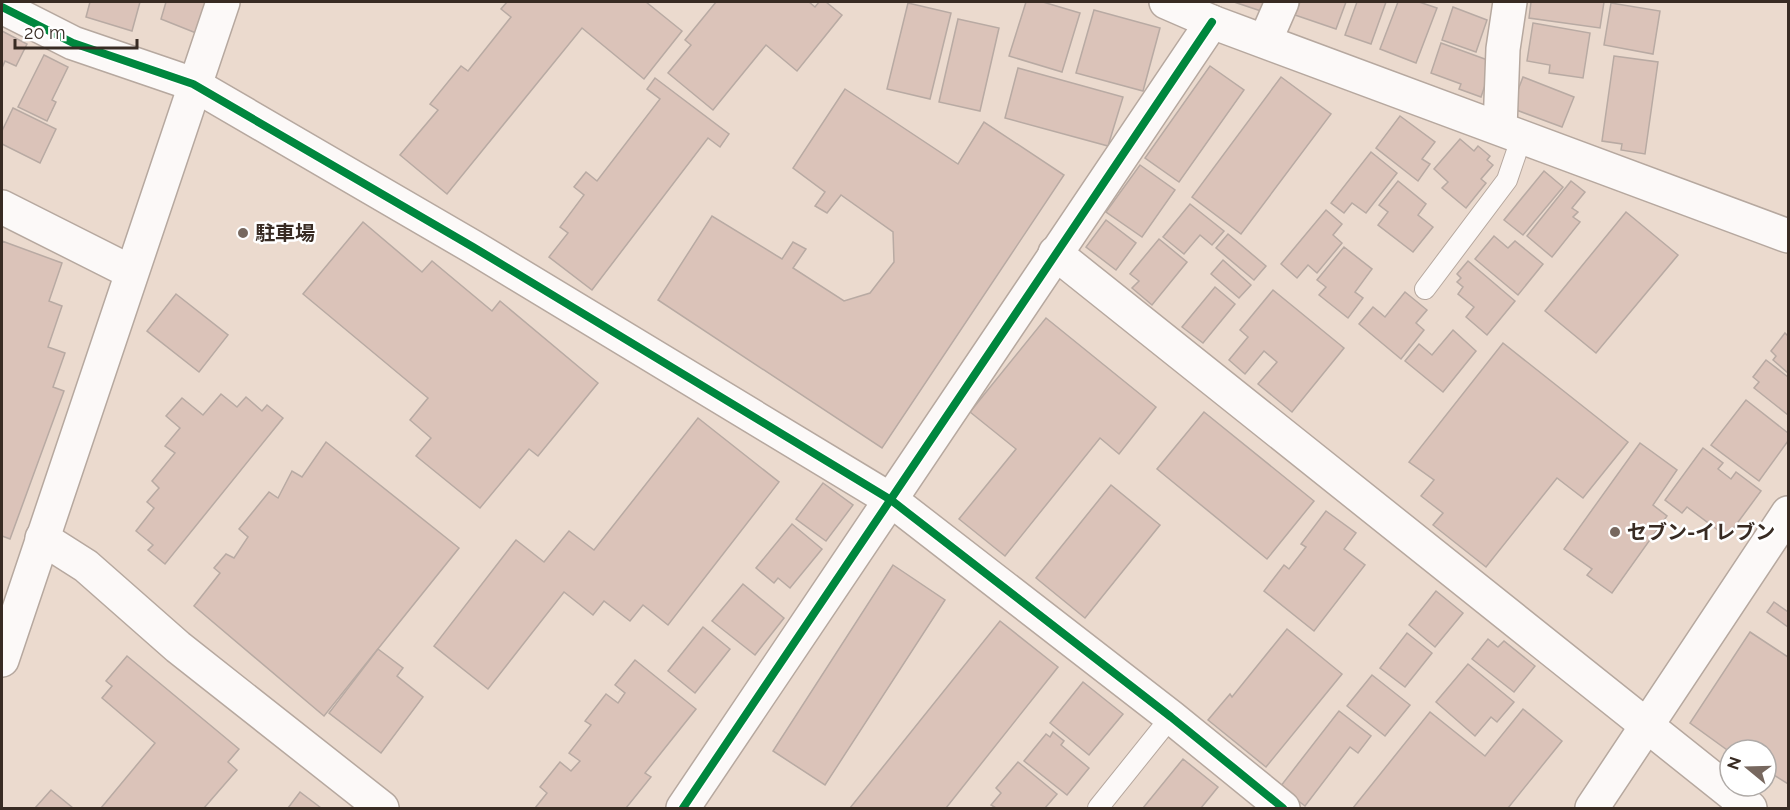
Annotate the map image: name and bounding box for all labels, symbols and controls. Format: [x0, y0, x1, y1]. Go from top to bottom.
scale bar [15, 12, 136, 50]
text: 20 m [24, 22, 66, 43]
place label: 駐車場 [255, 221, 315, 245]
marker: 駐車場 [236, 226, 250, 240]
place label: セブン-イレブン [1627, 520, 1775, 544]
marker: セブン-イレブン [1608, 525, 1622, 539]
north arrow [1718, 738, 1778, 798]
text: N [1723, 754, 1745, 772]

